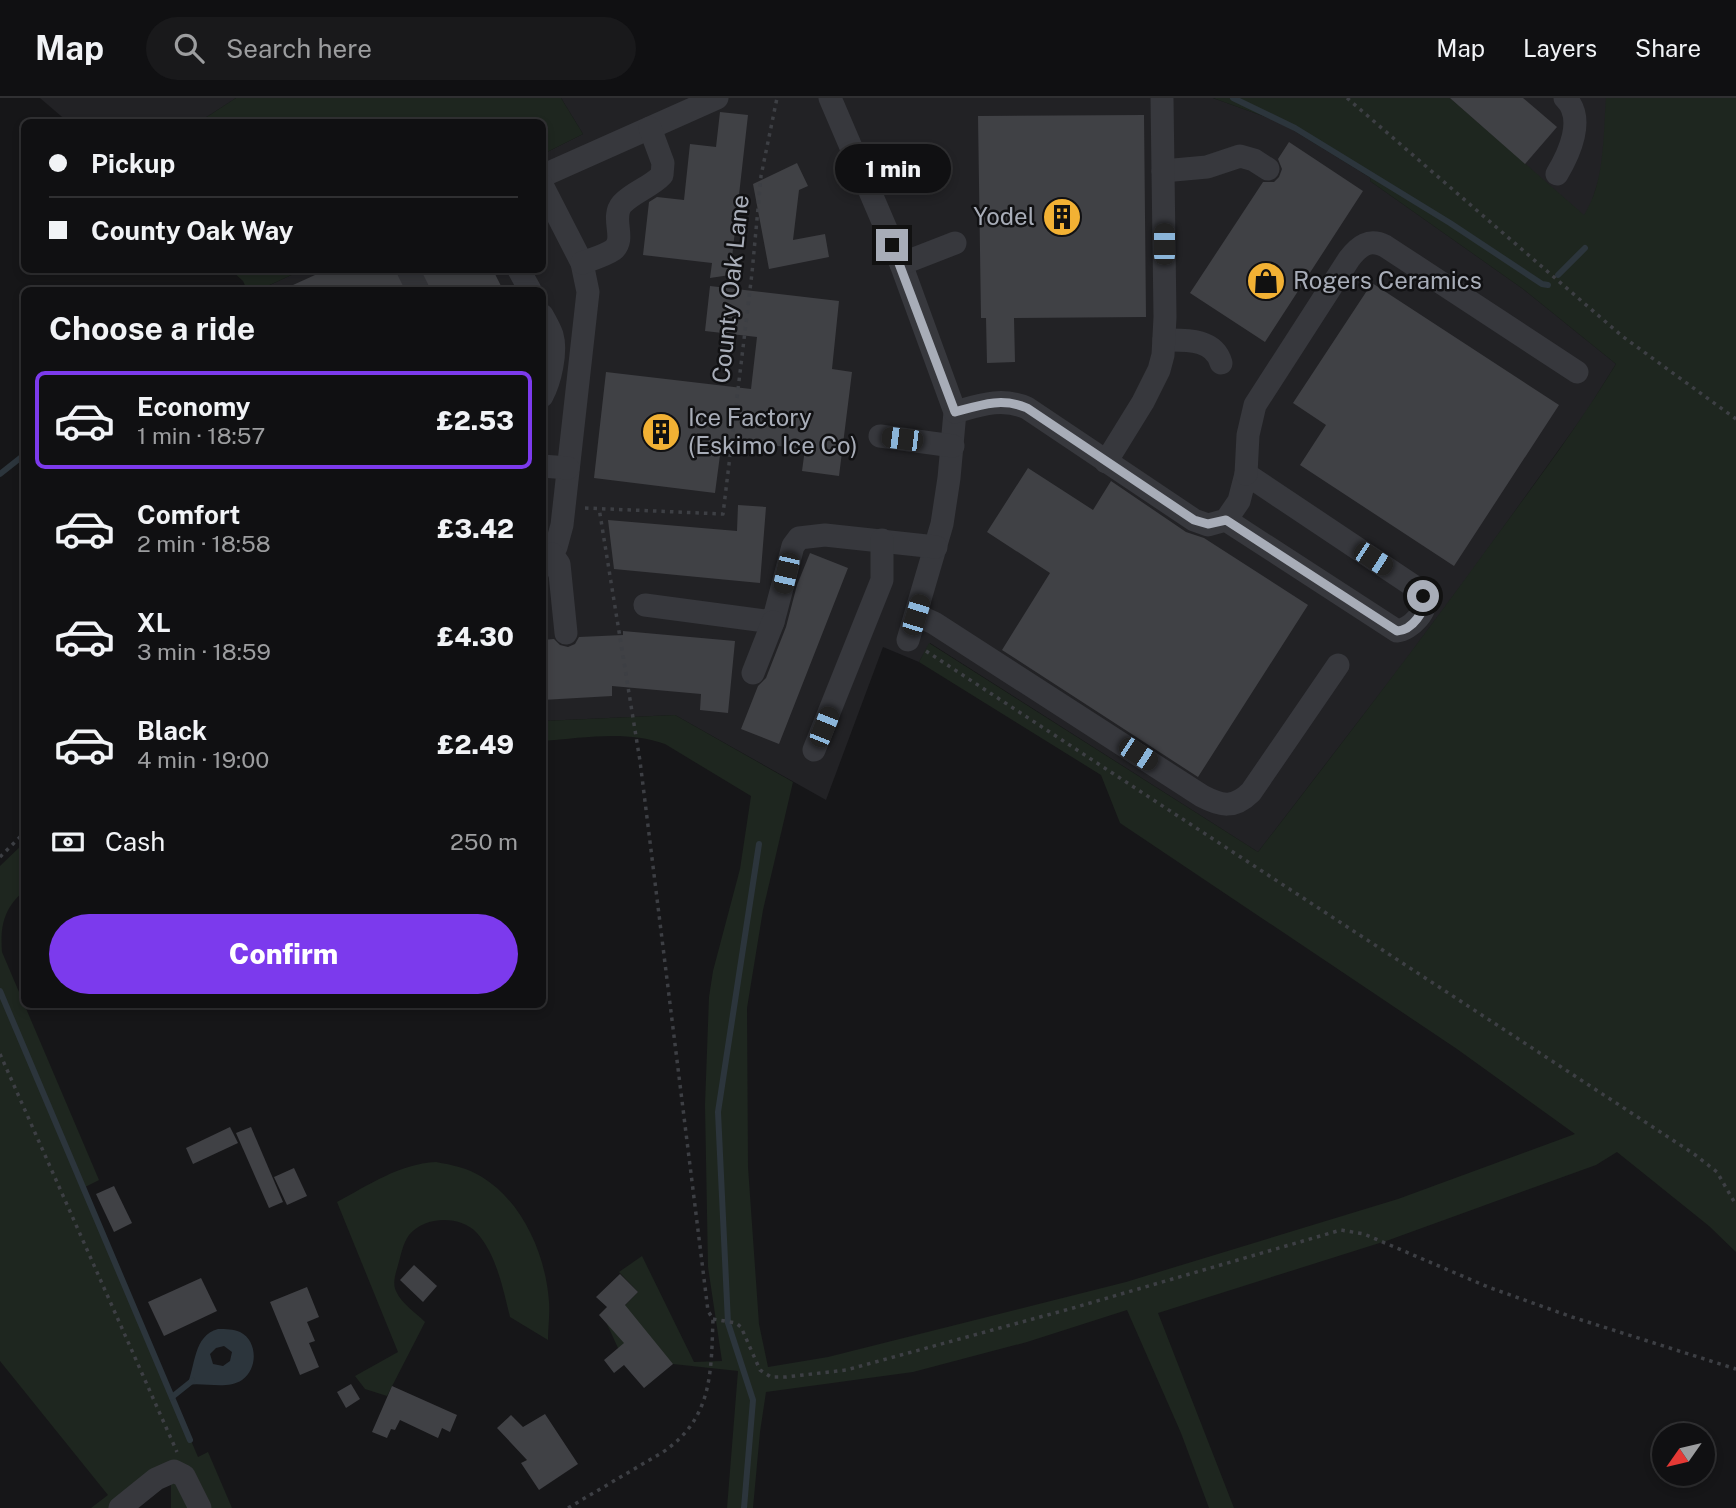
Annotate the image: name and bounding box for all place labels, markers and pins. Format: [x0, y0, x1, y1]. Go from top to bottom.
building icon: Yodel [1041, 196, 1083, 238]
place label: Yodel [973, 202, 1035, 230]
shop icon: Rogers Ceramics [1245, 260, 1287, 302]
place label: Rogers Ceramics [1293, 266, 1482, 294]
place label: Ice Factory (Eskimo Ice Co) [688, 403, 858, 459]
building icon: Ice Factory (Eskimo Ice Co) [640, 411, 682, 453]

